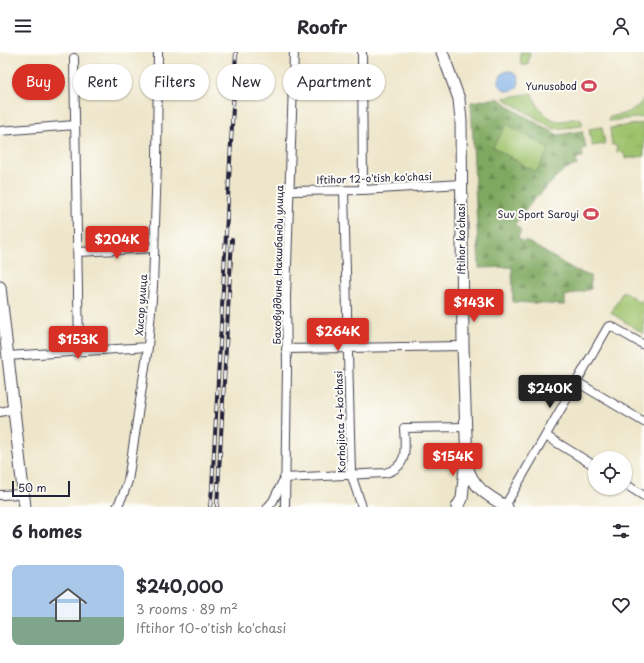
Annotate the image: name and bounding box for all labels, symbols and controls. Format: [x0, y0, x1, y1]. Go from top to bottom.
text: Roofr [297, 13, 347, 40]
icon: menu [12, 15, 34, 37]
icon: person [610, 15, 632, 37]
chip: Buy [12, 64, 65, 100]
chip: Rent [73, 64, 132, 100]
chip: Filters [140, 64, 209, 100]
chip: New [217, 64, 275, 100]
chip: Apartment [283, 64, 385, 100]
sports icon: Yunusobod [580, 77, 598, 95]
place label: Yunusobod [526, 78, 577, 93]
street label: Iftihor 12-o'tish ko'chasi [316, 168, 432, 187]
street label: Баховуддина Накшбанди улица [269, 184, 286, 345]
street label: Iftihor ko'chasi [453, 203, 468, 275]
sports icon: Suv Sport Saroyi [582, 205, 600, 223]
place label: Suv Sport Saroyi [498, 206, 579, 222]
pin: $204K [89, 226, 145, 260]
text: $204K [95, 229, 139, 248]
street label: Хисор улица [131, 273, 150, 336]
pin: $143K [446, 289, 502, 323]
text: $143K [453, 292, 495, 311]
pin: $264K [310, 318, 366, 352]
text: $264K [316, 321, 360, 340]
pin: $153K [50, 326, 106, 360]
text: $153K [58, 329, 98, 348]
street label: Korhojiota 4-ko'chasi [330, 370, 349, 474]
pin: $240K [522, 375, 578, 409]
text: $240K [527, 378, 573, 397]
pin: $154K [425, 443, 481, 477]
text: $154K [432, 446, 474, 465]
map controls [588, 451, 632, 495]
button: locate [588, 451, 632, 495]
scale bar [12, 479, 70, 498]
text: 50 m [18, 479, 47, 496]
text: 6 homes [12, 518, 82, 544]
icon: filters [610, 520, 632, 542]
text: $240,000 [136, 573, 223, 599]
icon: home [44, 581, 92, 629]
icon: heart [610, 594, 632, 616]
text: 3 rooms · 89 m² [136, 599, 238, 618]
text: Iftihor 10-o'tish ko'chasi [136, 618, 286, 637]

